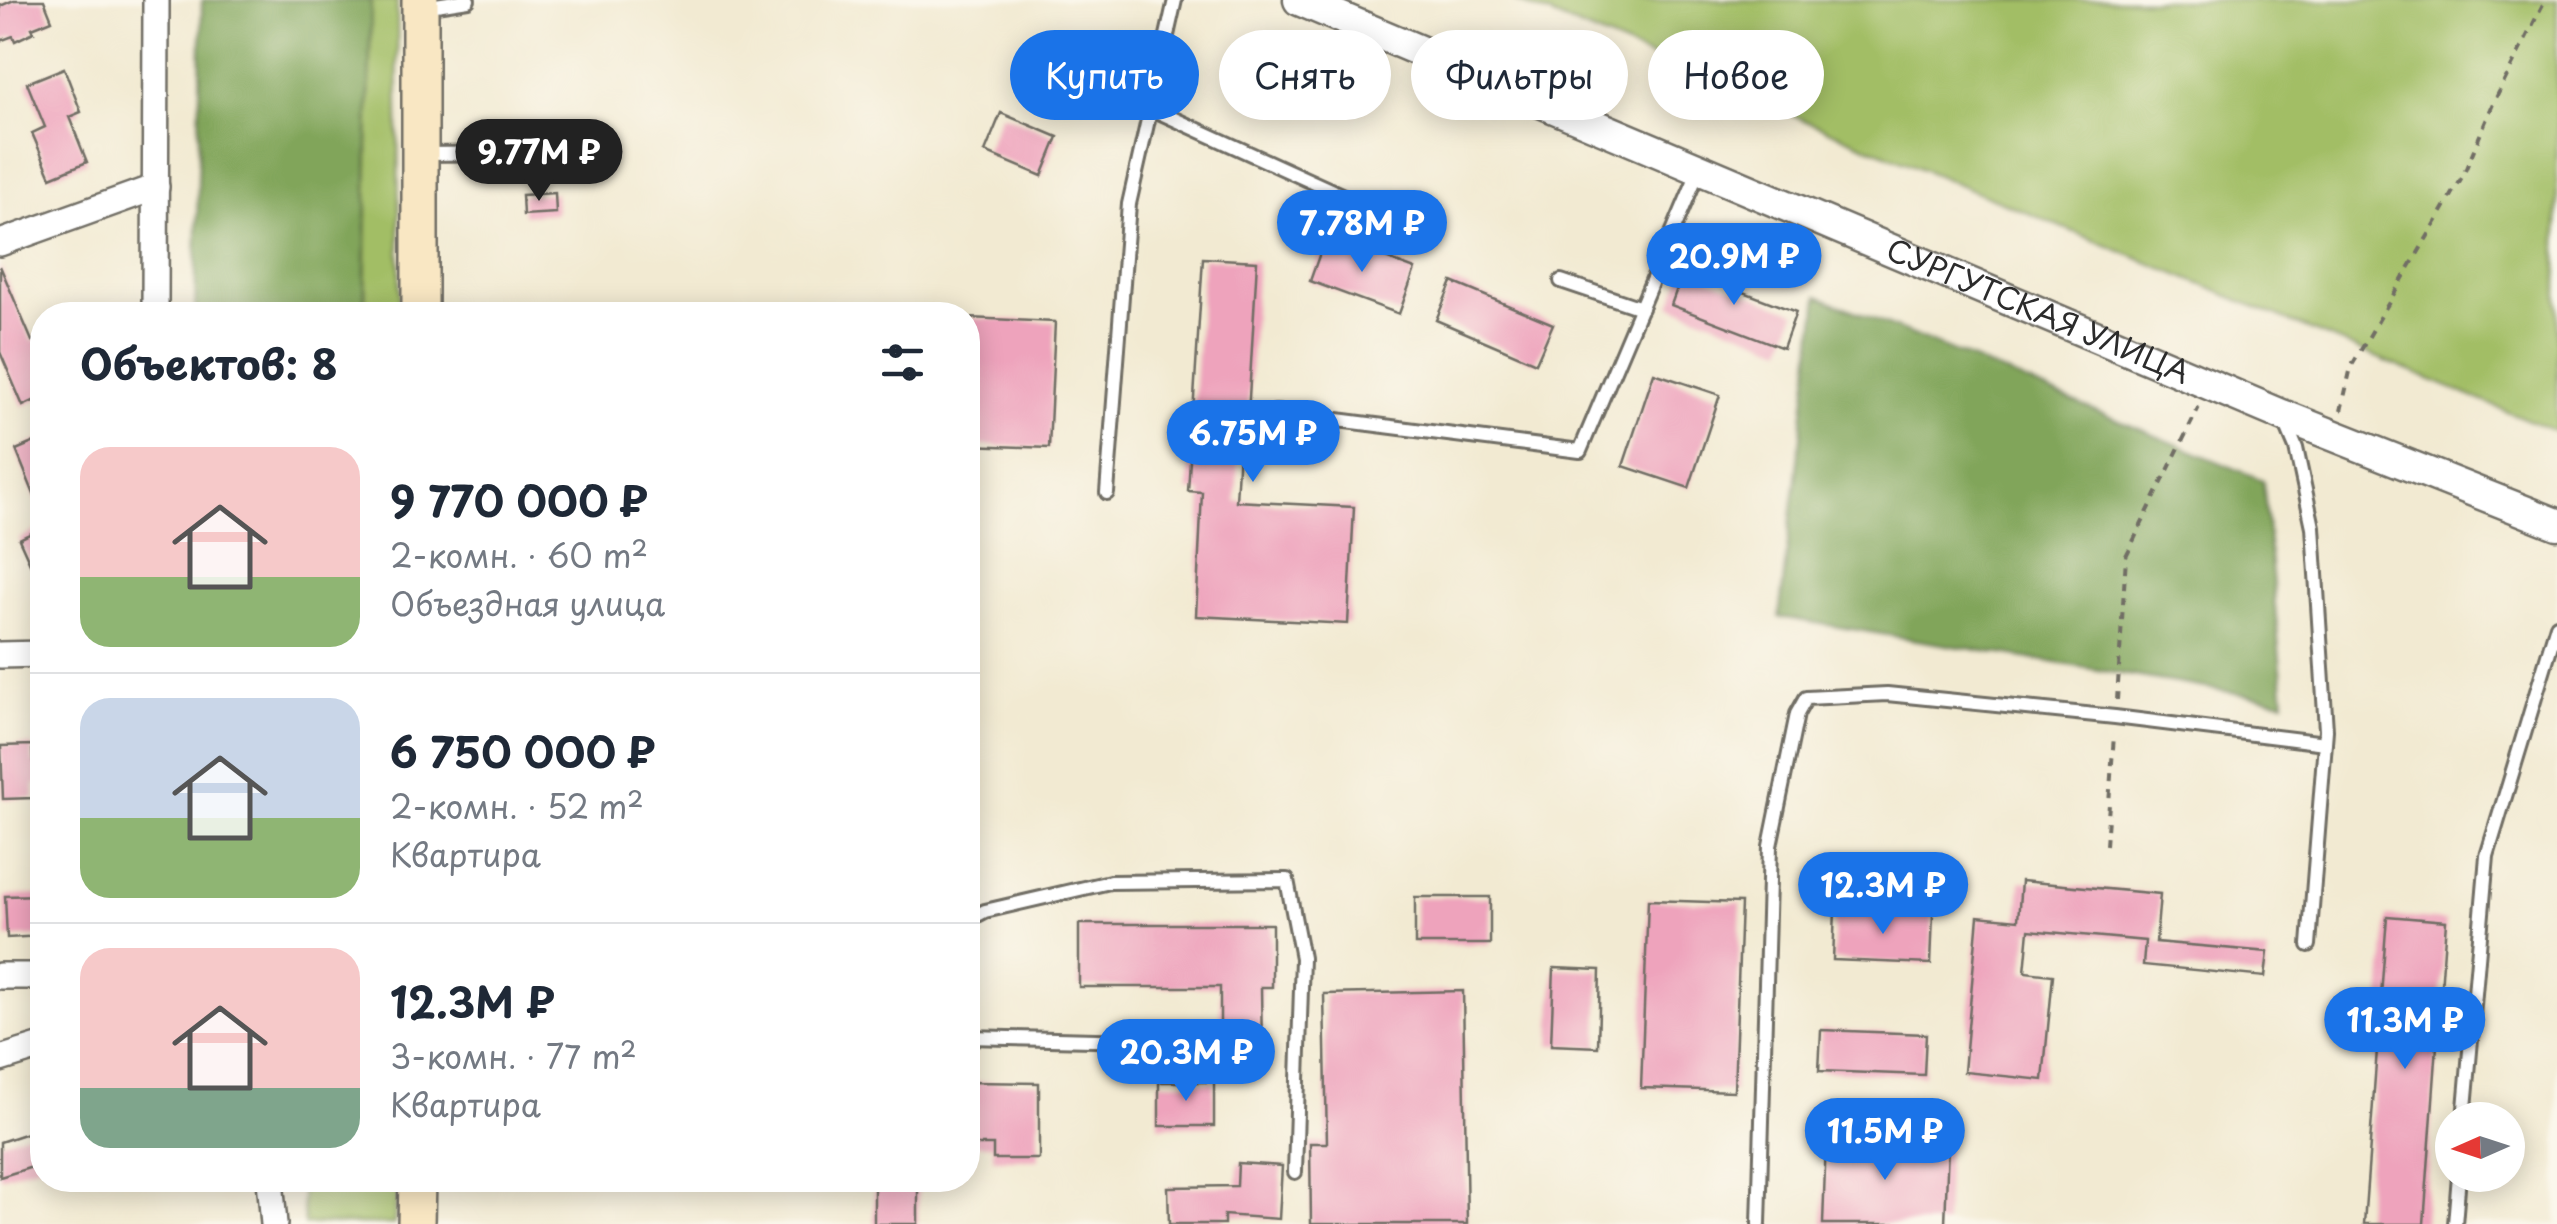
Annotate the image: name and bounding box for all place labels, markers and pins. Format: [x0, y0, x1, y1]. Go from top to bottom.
pin: 9.77M ₽ [447, 119, 631, 204]
pin: 7.78M ₽ [1270, 190, 1454, 275]
pin: 20.9M ₽ [1642, 223, 1826, 308]
pin: 6.75M ₽ [1161, 400, 1345, 485]
pin: 12.3M ₽ [1791, 852, 1975, 937]
pin: 11.3M ₽ [2313, 987, 2497, 1072]
pin: 20.3M ₽ [1094, 1019, 1278, 1104]
pin: 11.5M ₽ [1793, 1098, 1977, 1183]

